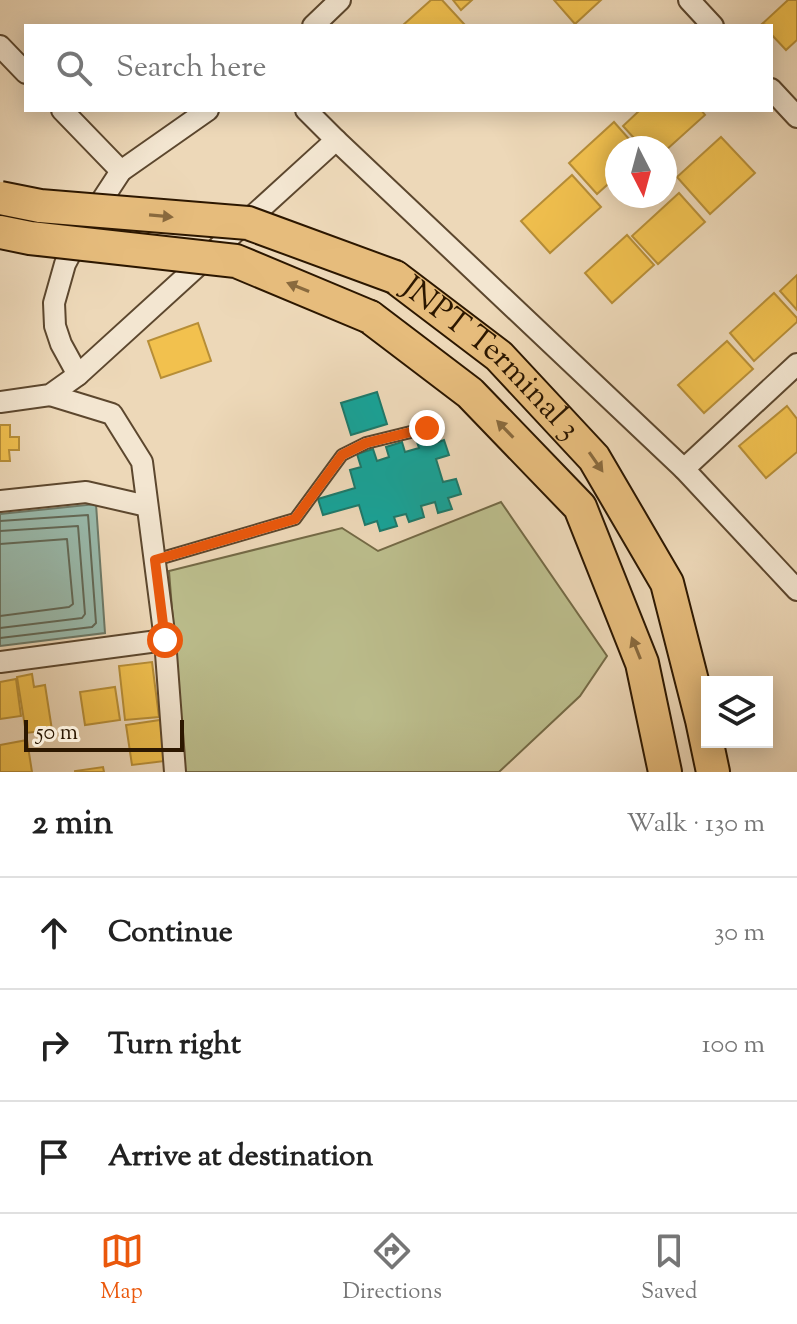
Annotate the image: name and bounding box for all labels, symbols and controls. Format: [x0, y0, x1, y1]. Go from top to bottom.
search box [24, 24, 773, 112]
icon: search [52, 46, 96, 90]
text: Search here [116, 47, 266, 90]
north arrow [605, 136, 677, 208]
one-way arrow [149, 210, 174, 223]
street label: JNPT Terminal 3 [390, 265, 590, 451]
one-way arrow [286, 281, 310, 294]
route end [409, 410, 445, 446]
one-way arrow [496, 420, 515, 439]
one-way arrow [588, 452, 603, 473]
route start [147, 622, 183, 658]
one-way arrow [629, 636, 642, 660]
map controls [701, 676, 773, 748]
button: layers [701, 676, 773, 748]
scale bar [24, 716, 184, 752]
text: 50 m [36, 718, 78, 750]
text: 2 min [32, 800, 113, 849]
text: Walk · 130 m [626, 806, 765, 843]
icon: ahead [32, 911, 76, 955]
text: Continue [108, 912, 233, 955]
text: 30 m [714, 915, 765, 952]
icon: right [32, 1023, 76, 1067]
text: Turn right [108, 1024, 241, 1067]
text: 100 m [702, 1027, 765, 1064]
icon: arrive [32, 1135, 76, 1179]
text: Arrive at destination [108, 1136, 373, 1179]
tab: Map [100, 1229, 144, 1309]
tab: Directions [343, 1229, 442, 1309]
tab: Saved [641, 1229, 697, 1309]

